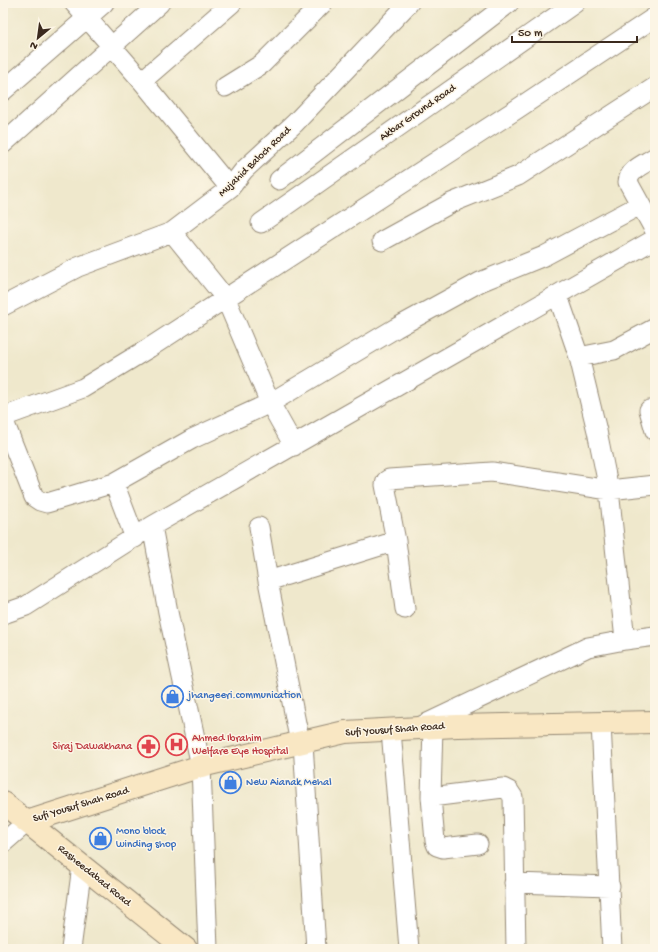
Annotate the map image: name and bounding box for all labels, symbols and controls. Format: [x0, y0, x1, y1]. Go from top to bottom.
north arrow [18, 18, 58, 58]
scale bar [512, 18, 637, 44]
text: 50 m [518, 27, 543, 41]
text: N [28, 38, 40, 52]
street label: Akbar Ground Road [378, 81, 459, 144]
street label: Mujahid Baloch Road [216, 123, 295, 200]
shop icon: jhangeeri.communication [159, 683, 185, 709]
place label: jhangeeri.communication [186, 690, 302, 702]
street label: Sufi Yousuf Shah Road [345, 719, 447, 739]
hospital icon: Ahmed Ibrahim Welfare Eye Hospital [163, 732, 189, 758]
place label: Ahmed Ibrahim Welfare Eye Hospital [192, 733, 289, 758]
pharmacy icon: Siraj Dawakhana [135, 734, 161, 760]
place label: Siraj Dawakhana [53, 741, 133, 753]
shop icon: New Aianak Mehal [217, 770, 243, 796]
place label: New Aianak Mehal [246, 777, 332, 789]
street label: Sufi Yousuf Shah Road [31, 783, 132, 825]
shop icon: Mono block winding shop [87, 825, 113, 851]
place label: Mono block winding shop [116, 826, 177, 851]
street label: Rasheedabad Road [55, 843, 134, 910]

